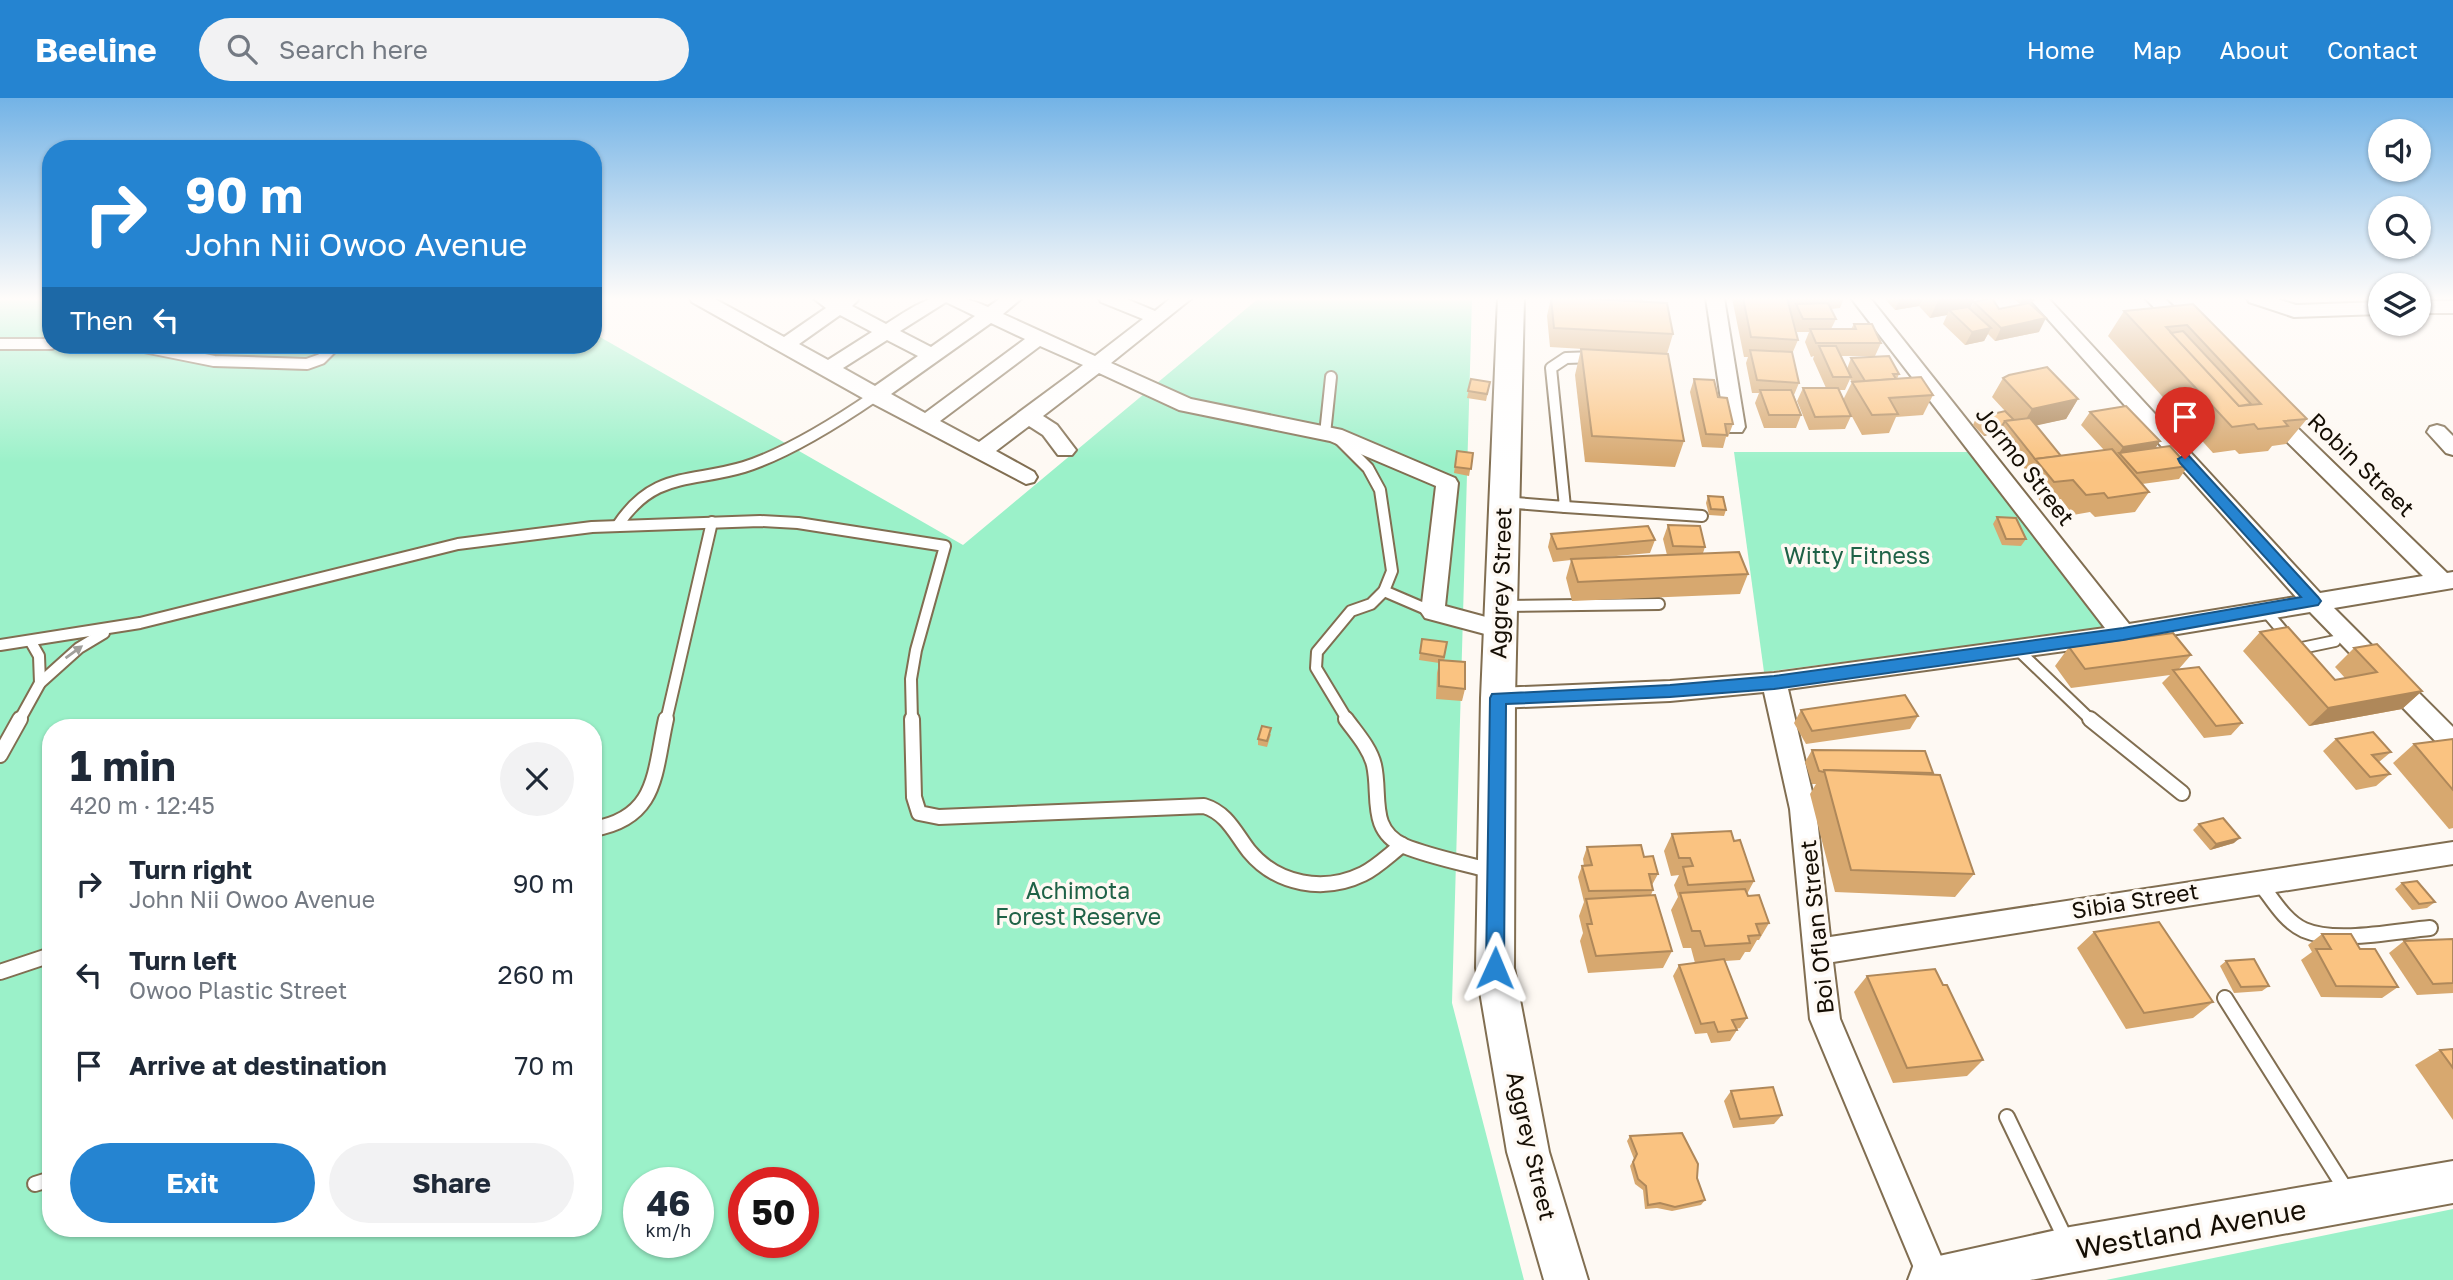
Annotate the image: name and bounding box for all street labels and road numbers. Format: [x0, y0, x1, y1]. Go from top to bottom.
street label: Jormo Street [1971, 400, 2081, 531]
street label: Robin Street [2303, 406, 2421, 522]
street label: Aggrey Street [1483, 507, 1517, 659]
street label: Boi Oflan Street [1793, 839, 1839, 1016]
street label: Sibia Street [2069, 876, 2200, 924]
street label: Aggrey Street [1501, 1069, 1563, 1223]
street label: Westland Avenue [2073, 1192, 2309, 1265]

